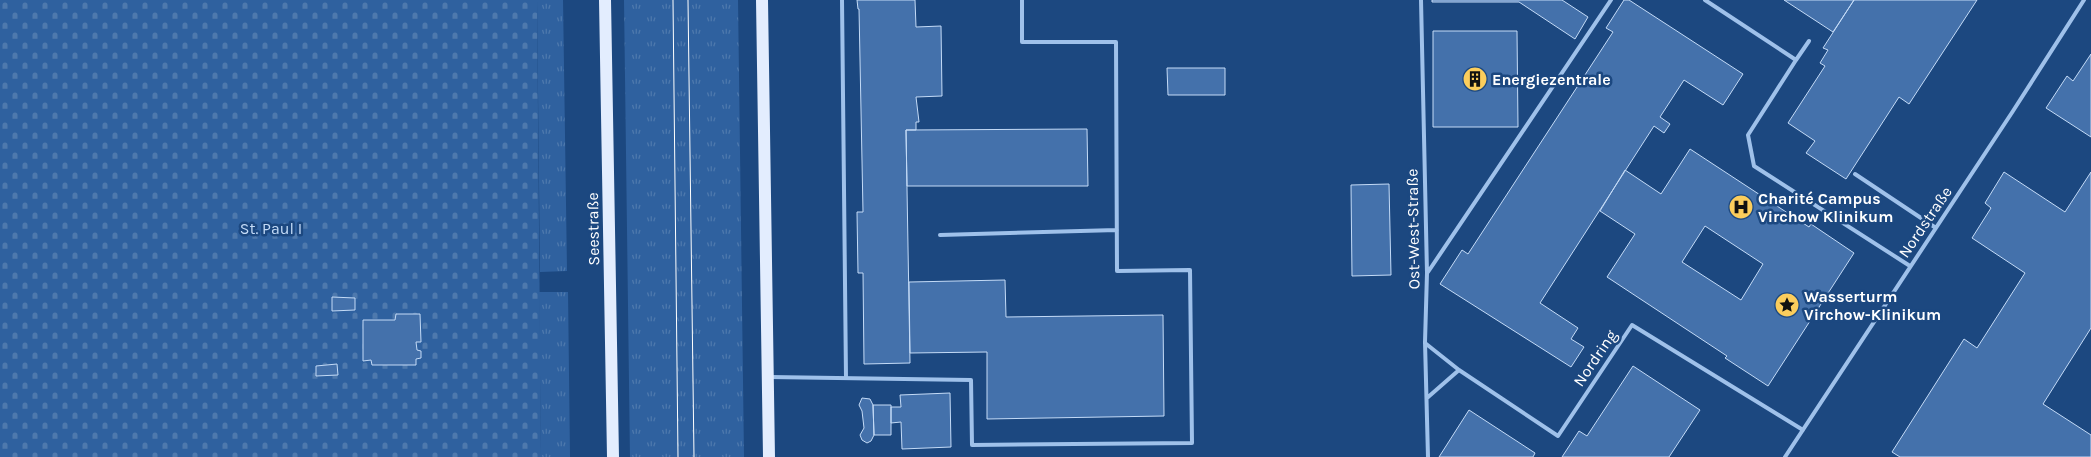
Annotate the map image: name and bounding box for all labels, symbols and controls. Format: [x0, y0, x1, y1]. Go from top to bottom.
building icon: Energiezentrale [1462, 66, 1488, 92]
place label: Energiezentrale [1492, 70, 1611, 89]
street label: Ost-West-Straße [1402, 169, 1424, 289]
street label: Nordstraße [1894, 183, 1956, 261]
place label: Charité Campus Virchow Klinikum [1758, 189, 1893, 226]
street label: Seestraße [583, 192, 603, 266]
hospital icon: Charité Campus Virchow Klinikum [1728, 194, 1754, 220]
park label: St. Paul I [240, 219, 302, 238]
place label: Wasserturm Virchow-Klinikum [1804, 287, 1941, 324]
place icon: Wasserturm Virchow-Klinikum [1774, 292, 1800, 318]
street label: Nordring [1569, 326, 1621, 390]

